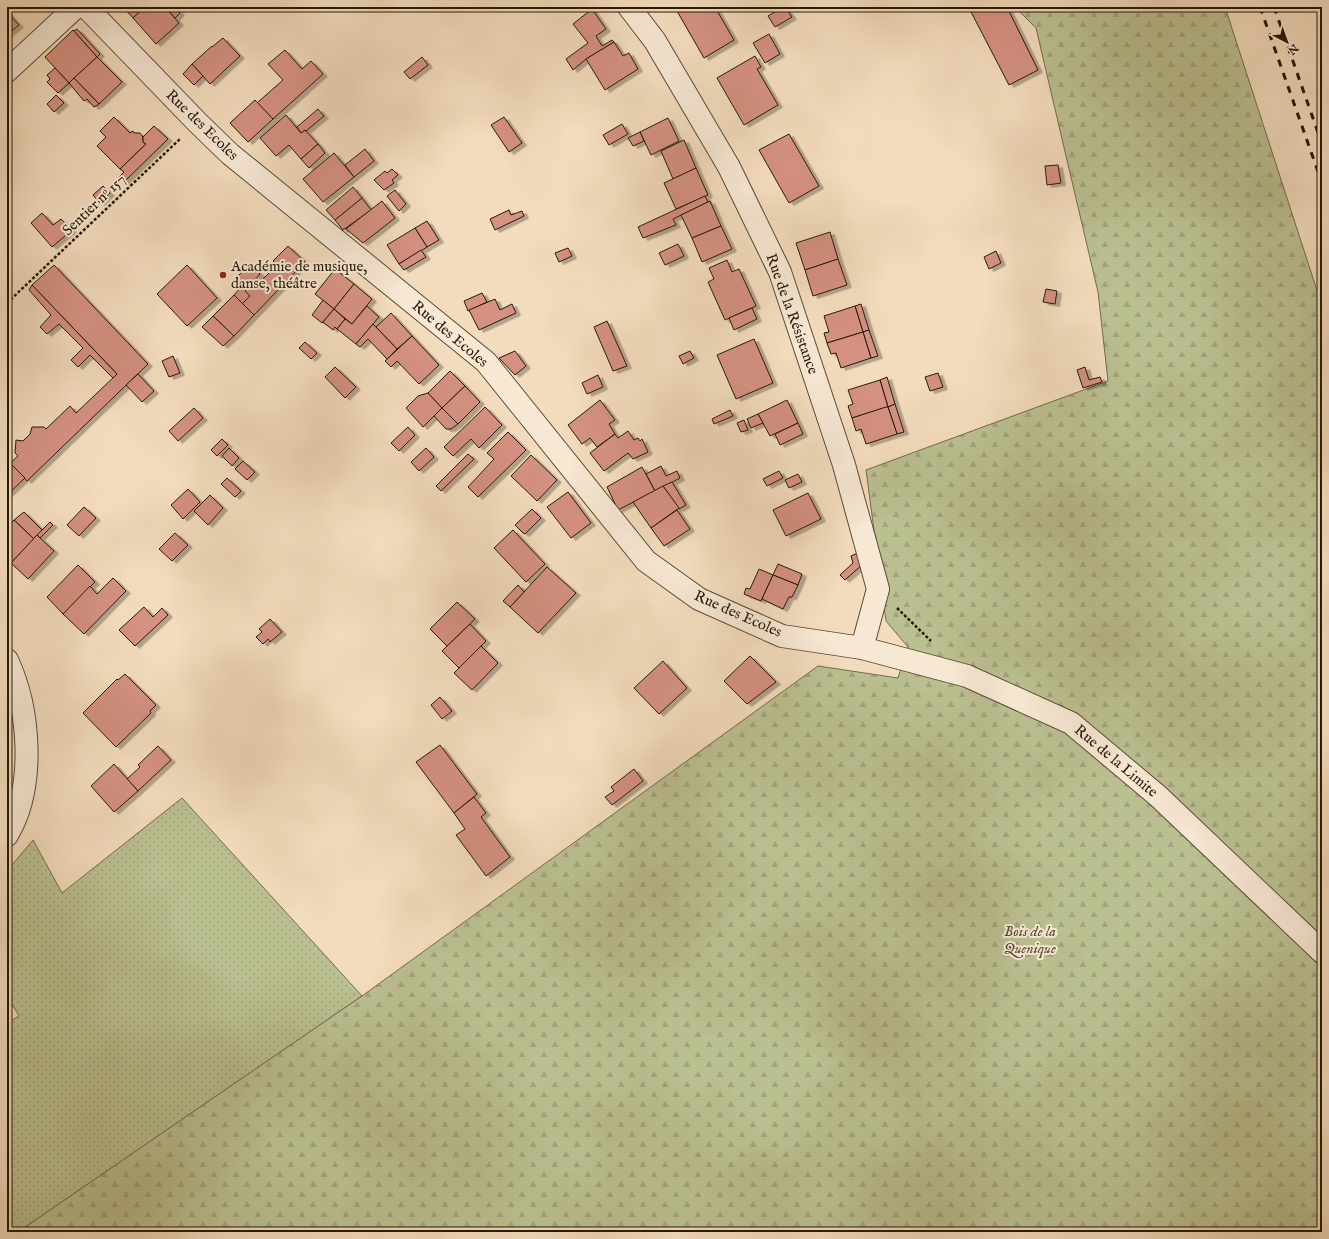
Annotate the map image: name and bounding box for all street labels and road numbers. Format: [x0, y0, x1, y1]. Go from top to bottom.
street label: Rue des Ecoles [162, 86, 242, 164]
street label: Sentier nᵒ 157 [58, 170, 130, 240]
street label: Rue de la Résistance [761, 251, 823, 377]
street label: Rue des Ecoles [408, 297, 492, 371]
street label: Rue des Ecoles [691, 586, 785, 642]
street label: Rue de la Limite [1070, 720, 1162, 802]

